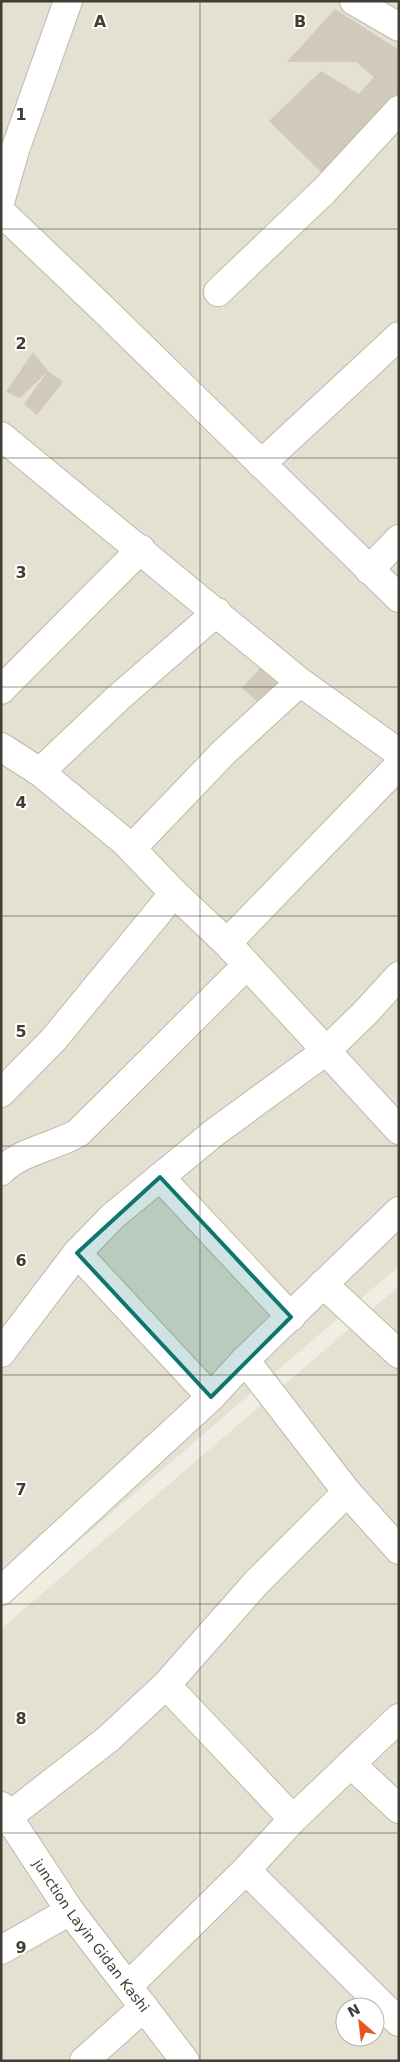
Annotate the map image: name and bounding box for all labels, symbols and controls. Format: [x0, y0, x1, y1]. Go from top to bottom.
text: A [94, 12, 107, 31]
text: B [294, 12, 306, 31]
text: 1 [15, 105, 27, 124]
text: 2 [15, 334, 27, 353]
text: 3 [15, 563, 27, 582]
text: 4 [15, 793, 27, 812]
text: 5 [15, 1022, 27, 1041]
text: 6 [15, 1251, 27, 1270]
text: 7 [15, 1480, 27, 1499]
text: 8 [15, 1709, 27, 1728]
street label: junction Layin Gidan Kashi [30, 1855, 153, 2015]
text: 9 [15, 1938, 27, 1957]
north arrow [335, 1997, 385, 2047]
text: N [345, 2001, 363, 2020]

